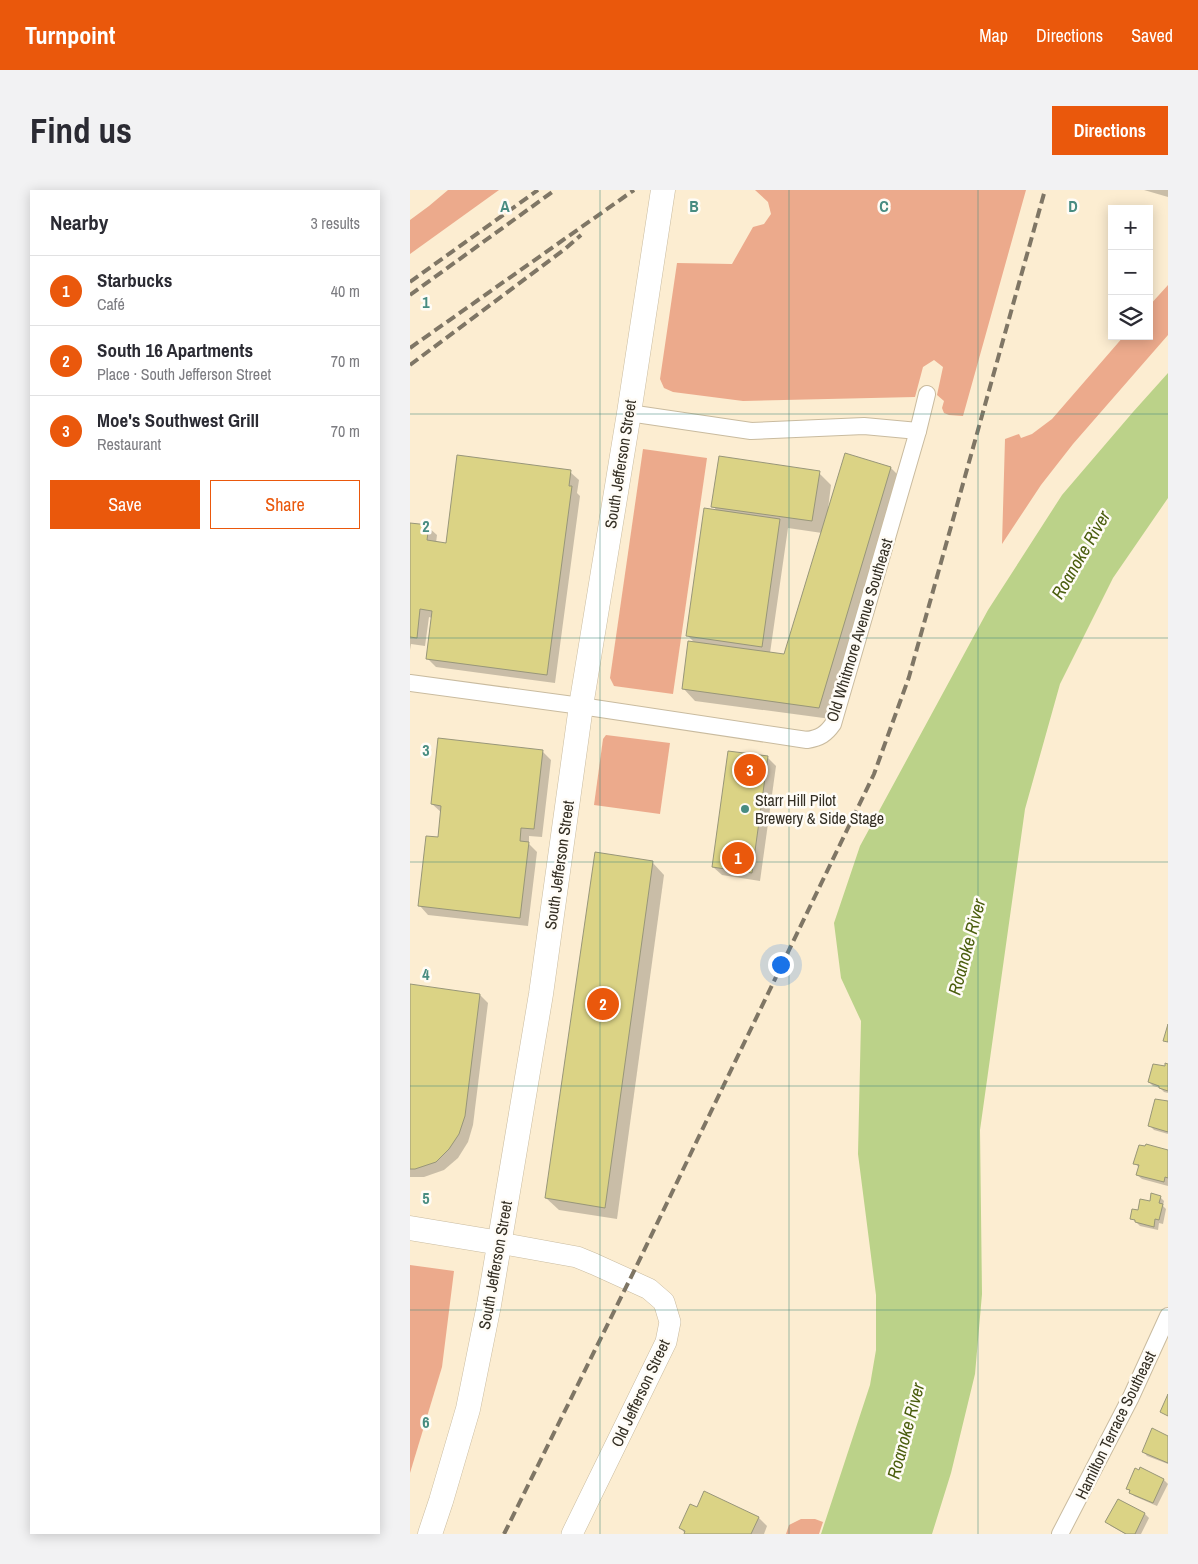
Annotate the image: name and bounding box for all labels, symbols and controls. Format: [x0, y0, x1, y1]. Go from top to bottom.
text: Turnpoint [25, 19, 115, 51]
text: Map [979, 23, 1008, 48]
text: Directions [1036, 23, 1103, 48]
text: Saved [1131, 23, 1173, 48]
button: Directions [1052, 106, 1168, 155]
text: Find us [30, 107, 132, 154]
text: A [500, 195, 510, 217]
text: B [689, 195, 699, 217]
text: C [879, 195, 889, 217]
text: D [1068, 195, 1078, 217]
map controls [1108, 205, 1153, 340]
button: + [1108, 205, 1153, 250]
text: Nearby [50, 208, 108, 237]
text: 3 results [310, 212, 360, 234]
button: − [1108, 250, 1153, 295]
text: Starbucks [97, 267, 172, 293]
text: 1 [62, 280, 70, 302]
text: 40 m [331, 280, 360, 302]
text: 1 [422, 291, 430, 313]
text: Café [97, 293, 125, 315]
button: layers [1108, 295, 1153, 340]
text: South 16 Apartments [97, 337, 253, 363]
text: 2 [62, 350, 70, 372]
text: 70 m [331, 350, 360, 372]
text: Place · South Jefferson Street [97, 363, 271, 385]
street label: South Jefferson Street [599, 398, 641, 530]
text: Moe's Southwest Grill [97, 407, 259, 433]
text: 3 [62, 420, 70, 442]
text: 70 m [331, 420, 360, 442]
text: Restaurant [97, 433, 161, 455]
button: Save [50, 480, 200, 529]
button: Share [210, 480, 360, 529]
water label: Roanoke River [1045, 505, 1117, 604]
text: 2 [422, 515, 430, 537]
street label: Old Whitmore Avenue Southeast [821, 535, 898, 724]
text: 3 [422, 739, 430, 761]
pin: 3 [734, 751, 766, 789]
place label: Starr Hill Pilot Brewery & Side Stage [755, 789, 884, 829]
street label: South Jefferson Street [539, 799, 579, 931]
marker: Starr Hill Pilot Brewery & Side Stage [739, 803, 751, 815]
pin: 1 [722, 839, 754, 877]
water label: Roanoke River [942, 895, 992, 998]
your location [768, 952, 794, 978]
text: 4 [422, 963, 430, 985]
pin: 2 [587, 985, 619, 1023]
text: 5 [422, 1187, 430, 1209]
street label: South Jefferson Street [473, 1199, 517, 1331]
street label: Old Jefferson Street [605, 1335, 675, 1450]
street label: Hamilton Terrace Southeast [1070, 1347, 1161, 1503]
water label: Roanoke River [881, 1379, 931, 1482]
text: 6 [422, 1411, 430, 1433]

